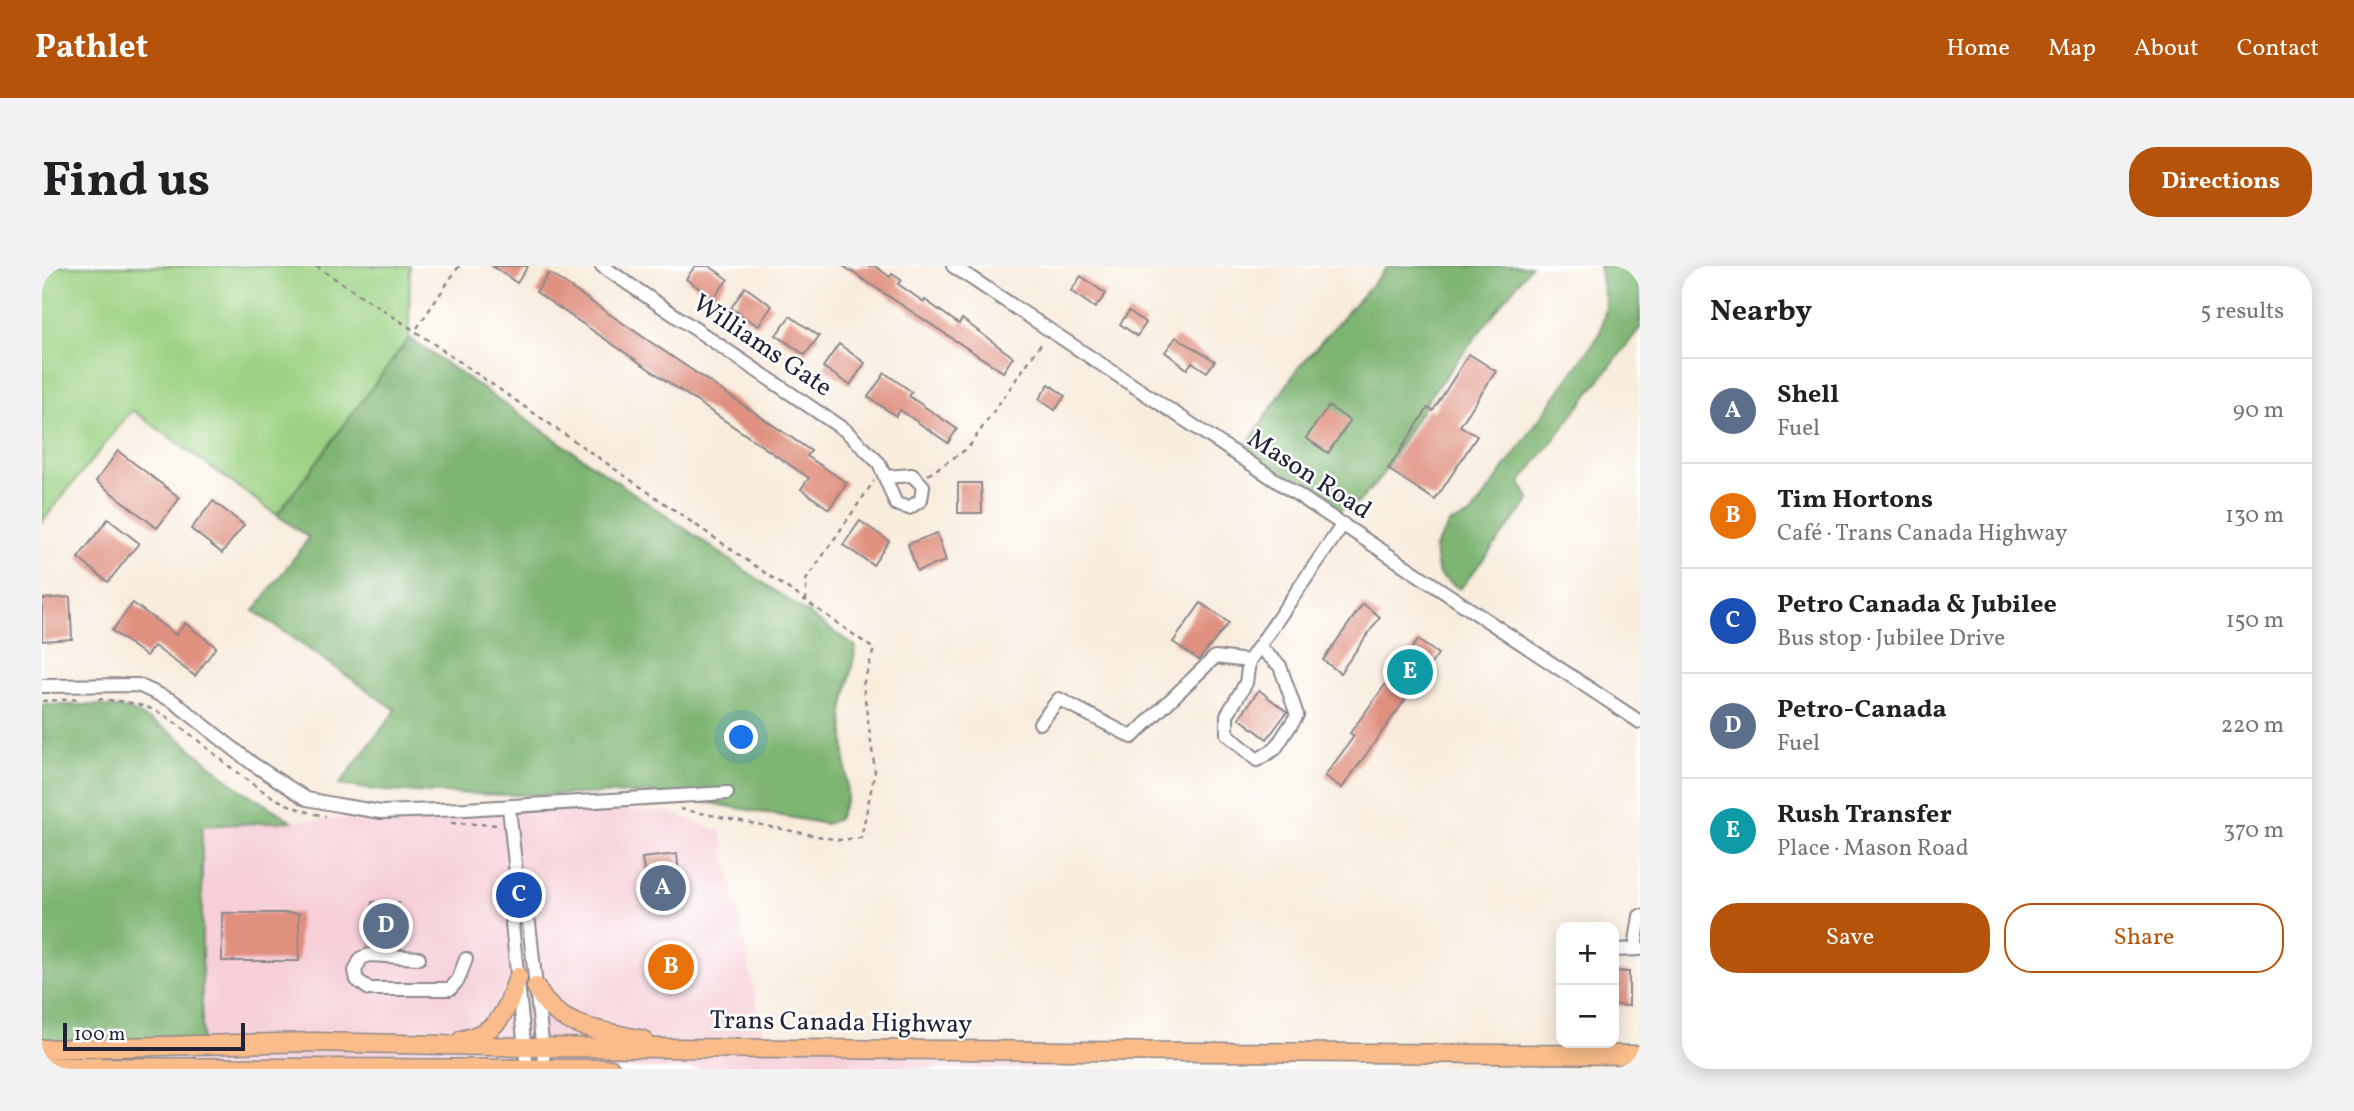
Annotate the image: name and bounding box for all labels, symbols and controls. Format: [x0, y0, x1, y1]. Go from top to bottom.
text: Pathlet [35, 26, 148, 72]
text: Home [1946, 32, 2010, 66]
text: Map [2048, 32, 2096, 66]
text: About [2134, 32, 2199, 66]
text: Contact [2237, 32, 2319, 66]
button: Directions [2129, 147, 2312, 217]
text: Find us [42, 148, 210, 217]
street label: Williams Gate [685, 286, 839, 406]
text: Nearby [1710, 291, 1812, 333]
text: 5 results [2200, 296, 2284, 328]
text: Shell [1777, 377, 1839, 413]
text: A [1725, 395, 1741, 427]
text: 90 m [2233, 395, 2284, 427]
text: Fuel [1777, 413, 1820, 445]
street label: Mason Road [1240, 421, 1378, 529]
text: Tim Hortons [1777, 482, 1933, 518]
text: B [1725, 500, 1741, 532]
text: 130 m [2225, 500, 2284, 532]
text: Café · Trans Canada Highway [1777, 518, 2068, 550]
text: Petro Canada & Jubilee [1777, 587, 2057, 623]
text: C [1726, 605, 1740, 637]
text: 150 m [2226, 605, 2284, 637]
text: Bus stop · Jubilee Drive [1777, 623, 2005, 655]
pin: E [1387, 646, 1433, 698]
text: Petro-Canada [1777, 692, 1947, 728]
text: D [1725, 710, 1741, 742]
text: 220 m [2221, 710, 2284, 742]
your location [724, 720, 758, 754]
text: Fuel [1777, 728, 1820, 760]
text: Rush Transfer [1777, 797, 1952, 833]
text: E [1726, 815, 1740, 847]
text: 370 m [2223, 815, 2284, 847]
text: Place · Mason Road [1777, 833, 1969, 865]
pin: A [640, 862, 686, 914]
pin: C [496, 869, 542, 921]
pin: D [363, 900, 409, 952]
button: Save [1710, 903, 1990, 973]
button: Share [2004, 903, 2284, 973]
map controls [1556, 922, 1619, 1048]
button: + [1556, 922, 1619, 985]
pin: B [648, 941, 694, 993]
button: − [1556, 985, 1619, 1048]
street label: Trans Canada Highway [709, 1003, 973, 1043]
scale bar [63, 1020, 245, 1052]
text: 100 m [74, 1022, 125, 1048]

